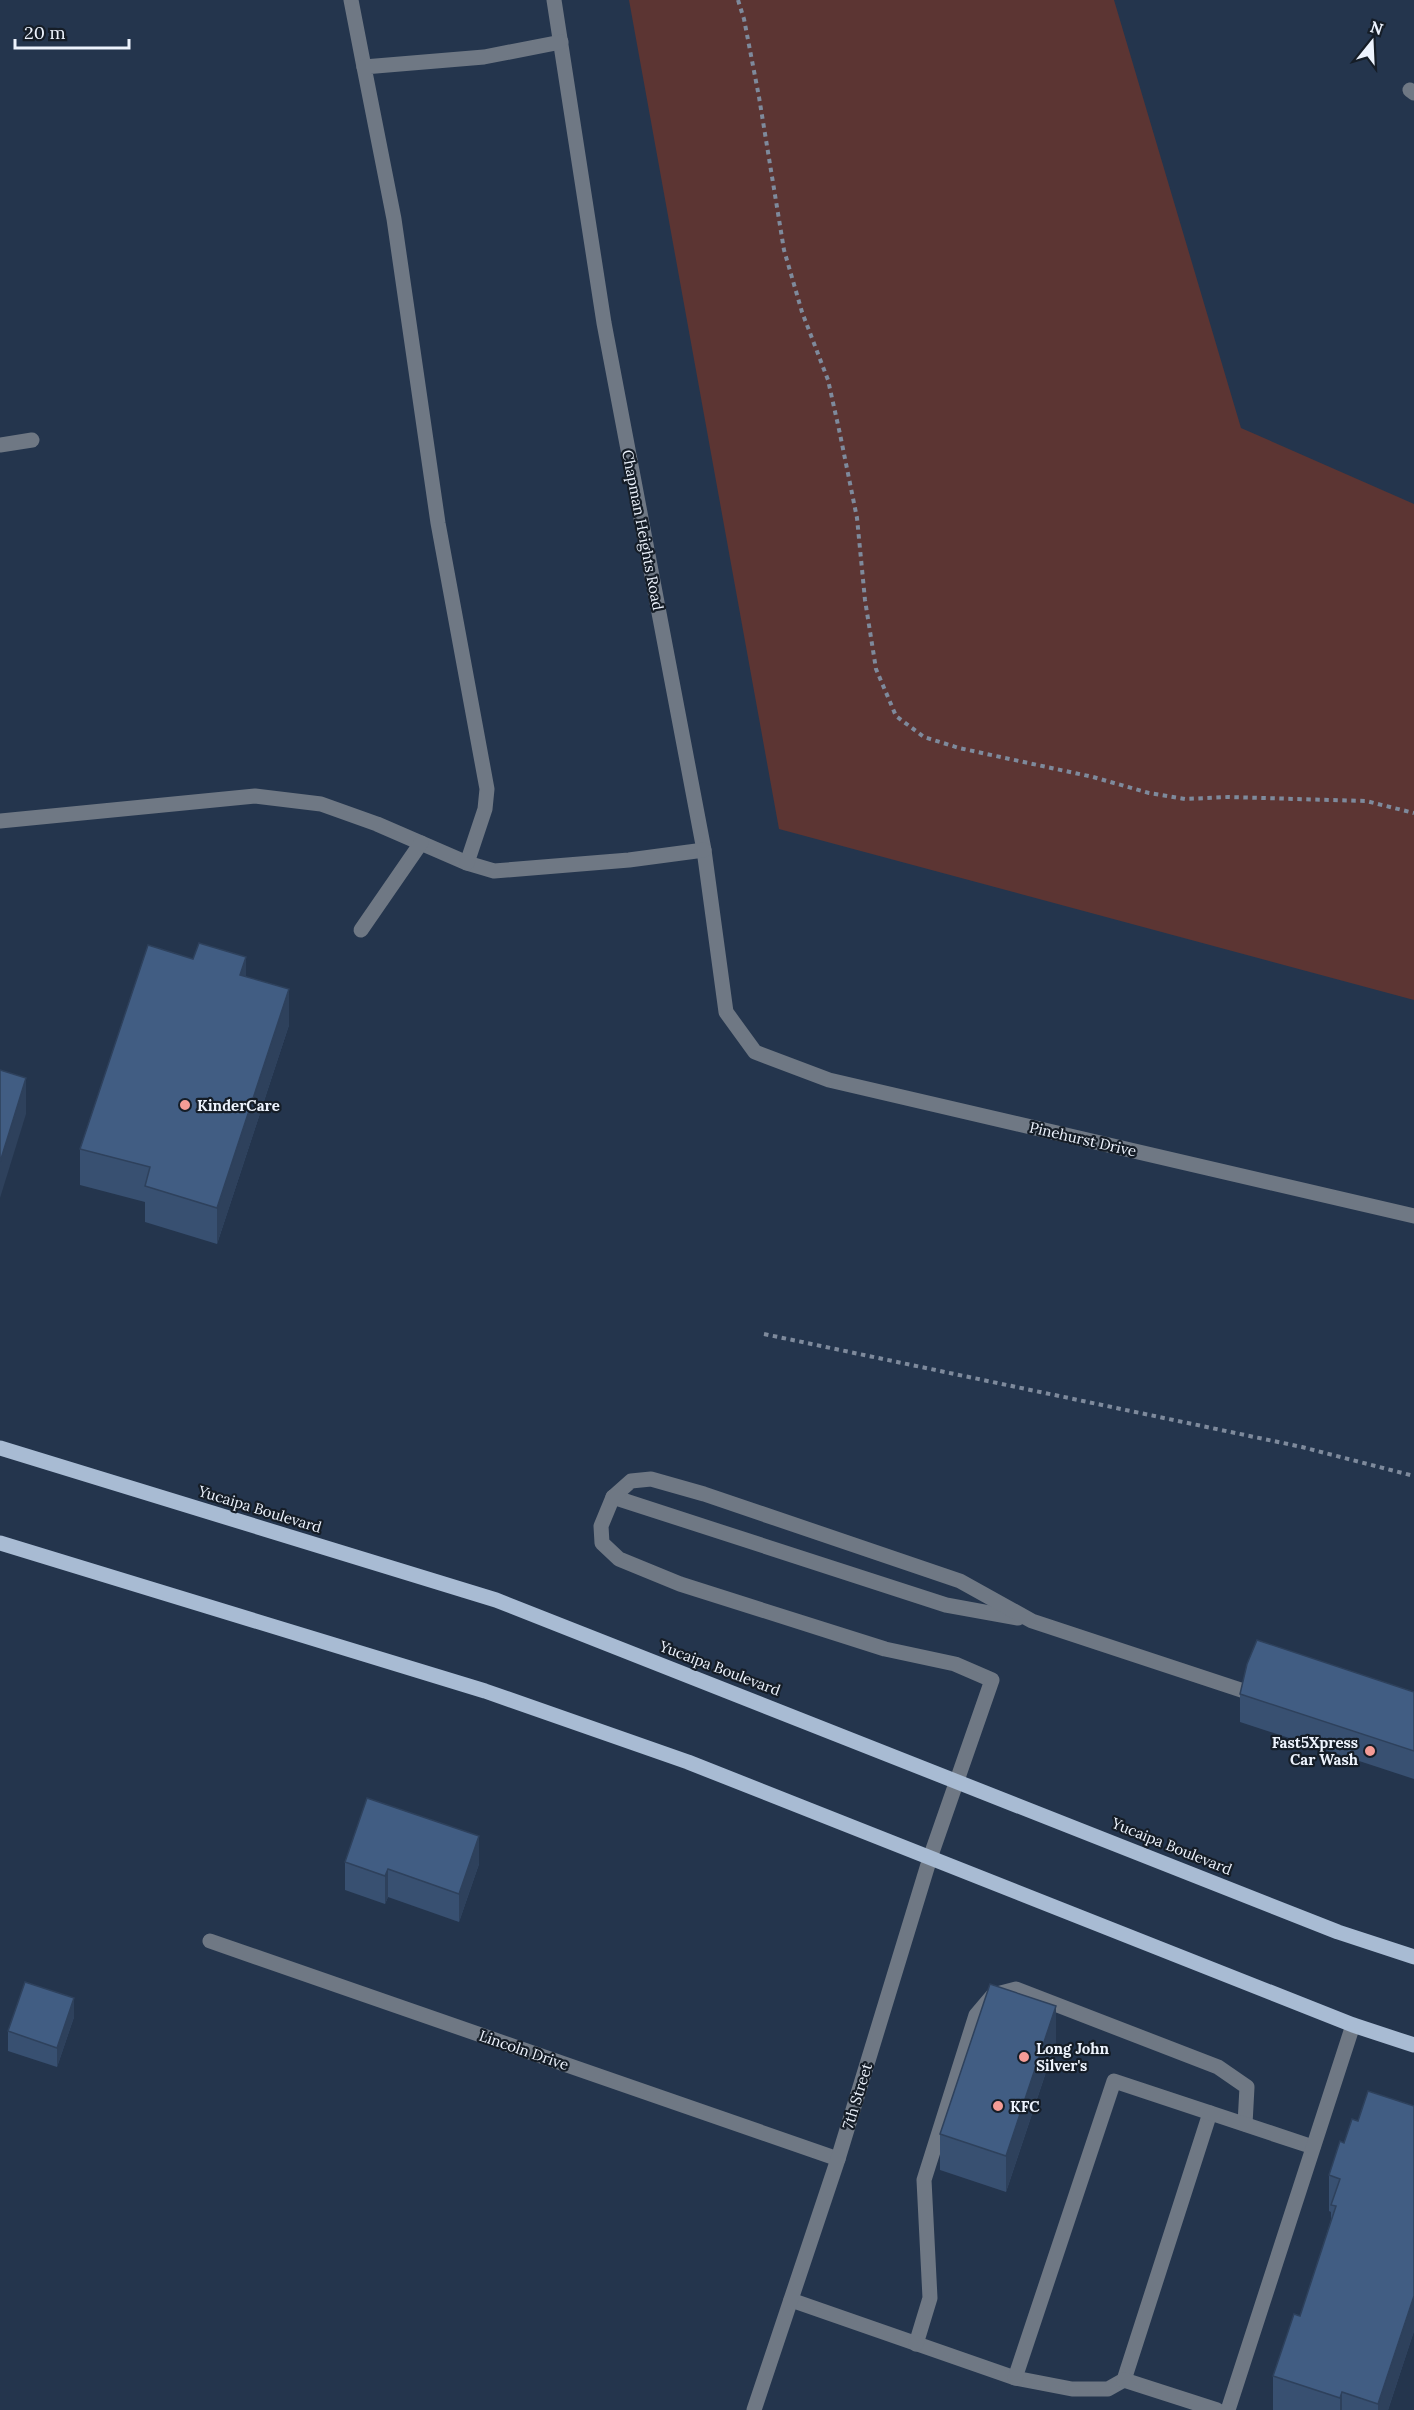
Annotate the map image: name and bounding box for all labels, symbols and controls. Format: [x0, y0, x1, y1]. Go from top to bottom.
scale bar [15, 12, 129, 50]
north arrow [1342, 12, 1402, 72]
text: N [1368, 16, 1386, 39]
text: 20 m [24, 21, 66, 44]
street label: Chapman Heights Road [618, 448, 668, 612]
place label: KinderCare [197, 1096, 280, 1115]
marker: KinderCare [178, 1098, 192, 1112]
street label: Pinehurst Drive [1028, 1117, 1138, 1161]
street label: Yucaipa Boulevard [195, 1481, 324, 1537]
street label: Yucaipa Boulevard [656, 1636, 783, 1700]
place label: Fast5Xpress Car Wash [1272, 1733, 1359, 1769]
marker: Fast5Xpress Car Wash [1363, 1744, 1377, 1758]
street label: Yucaipa Boulevard [1108, 1813, 1235, 1879]
street label: Lincoln Drive [477, 2026, 571, 2074]
place label: Long John Silver's [1036, 2039, 1110, 2075]
marker: Long John Silver's [1017, 2050, 1031, 2064]
street label: 7th Street [838, 2060, 876, 2131]
place label: KFC [1010, 2097, 1040, 2116]
marker: KFC [991, 2099, 1005, 2113]

